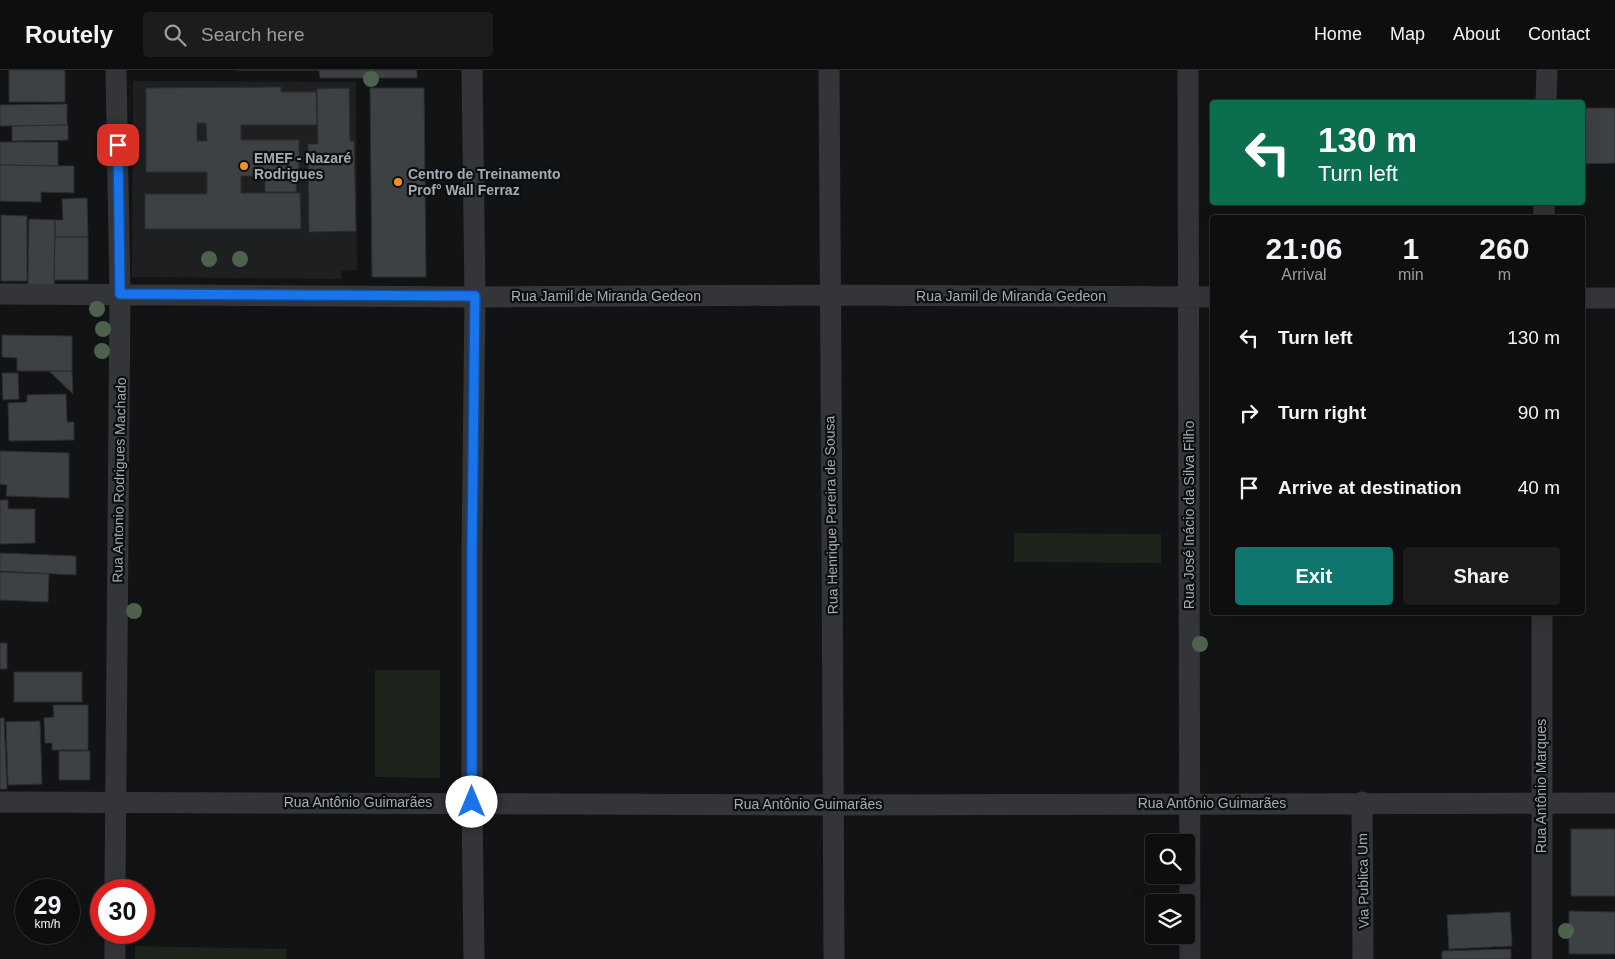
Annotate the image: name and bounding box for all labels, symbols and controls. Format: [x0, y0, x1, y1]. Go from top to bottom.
search box [143, 12, 493, 57]
text: Routely [25, 21, 113, 48]
icon: search [161, 21, 189, 49]
text: Search here [201, 24, 305, 45]
text: Home [1314, 24, 1362, 44]
text: Map [1390, 24, 1425, 44]
text: About [1453, 24, 1500, 44]
text: Contact [1528, 24, 1590, 44]
icon: left [1235, 120, 1300, 185]
text: 130 m [1318, 120, 1417, 159]
pin [97, 124, 139, 166]
icon: arrive [104, 131, 132, 159]
place label: EMEF - Nazaré Rodrigues [254, 150, 351, 182]
marker: EMEF - Nazaré Rodrigues [238, 160, 250, 172]
text: Turn left [1318, 161, 1398, 186]
place label: Centro de Treinamento Prof° Wall Ferraz [408, 166, 560, 198]
marker: Centro de Treinamento Prof° Wall Ferraz [392, 176, 404, 188]
text: 21:06 [1266, 232, 1342, 265]
text: 1 [1402, 232, 1419, 265]
text: 260 [1479, 232, 1529, 265]
text: Arrival [1281, 266, 1327, 283]
text: min [1398, 266, 1424, 283]
text: m [1498, 266, 1511, 283]
street label: Rua Jamil de Miranda Gedeon [511, 288, 701, 304]
street label: Rua Jamil de Miranda Gedeon [916, 288, 1106, 304]
icon: left [1235, 324, 1263, 352]
text: Turn left [1278, 327, 1353, 348]
text: 130 m [1507, 327, 1560, 348]
street label: Rua Antonio Rodrigues Machado [109, 377, 129, 583]
icon: right [1235, 399, 1263, 427]
text: Turn right [1278, 402, 1366, 423]
text: 90 m [1518, 402, 1560, 423]
street label: Rua Henrique Pereira de Sousa [821, 415, 841, 614]
street label: Rua José Inácio da Silva Filho [1181, 421, 1197, 609]
icon: arrive [1235, 474, 1263, 502]
text: Arrive at destination [1278, 477, 1462, 498]
text: 40 m [1518, 477, 1560, 498]
button: Exit [1235, 547, 1393, 605]
button: Share [1403, 547, 1560, 605]
street label: Rua Antônio Marques [1533, 719, 1549, 853]
position arrow [445, 775, 497, 827]
street label: Rua Antônio Guimarães [284, 794, 432, 810]
street label: Rua Antônio Guimarães [1138, 795, 1286, 811]
street label: Rua Antônio Guimarães [734, 796, 882, 812]
street label: Via Publica Um [1354, 833, 1372, 929]
map controls [1145, 834, 1195, 944]
button: search [1145, 834, 1195, 884]
speed limit sign: 30 [90, 879, 155, 944]
text: 29 [34, 891, 61, 919]
button: layers [1145, 894, 1195, 944]
text: km/h [34, 917, 61, 931]

